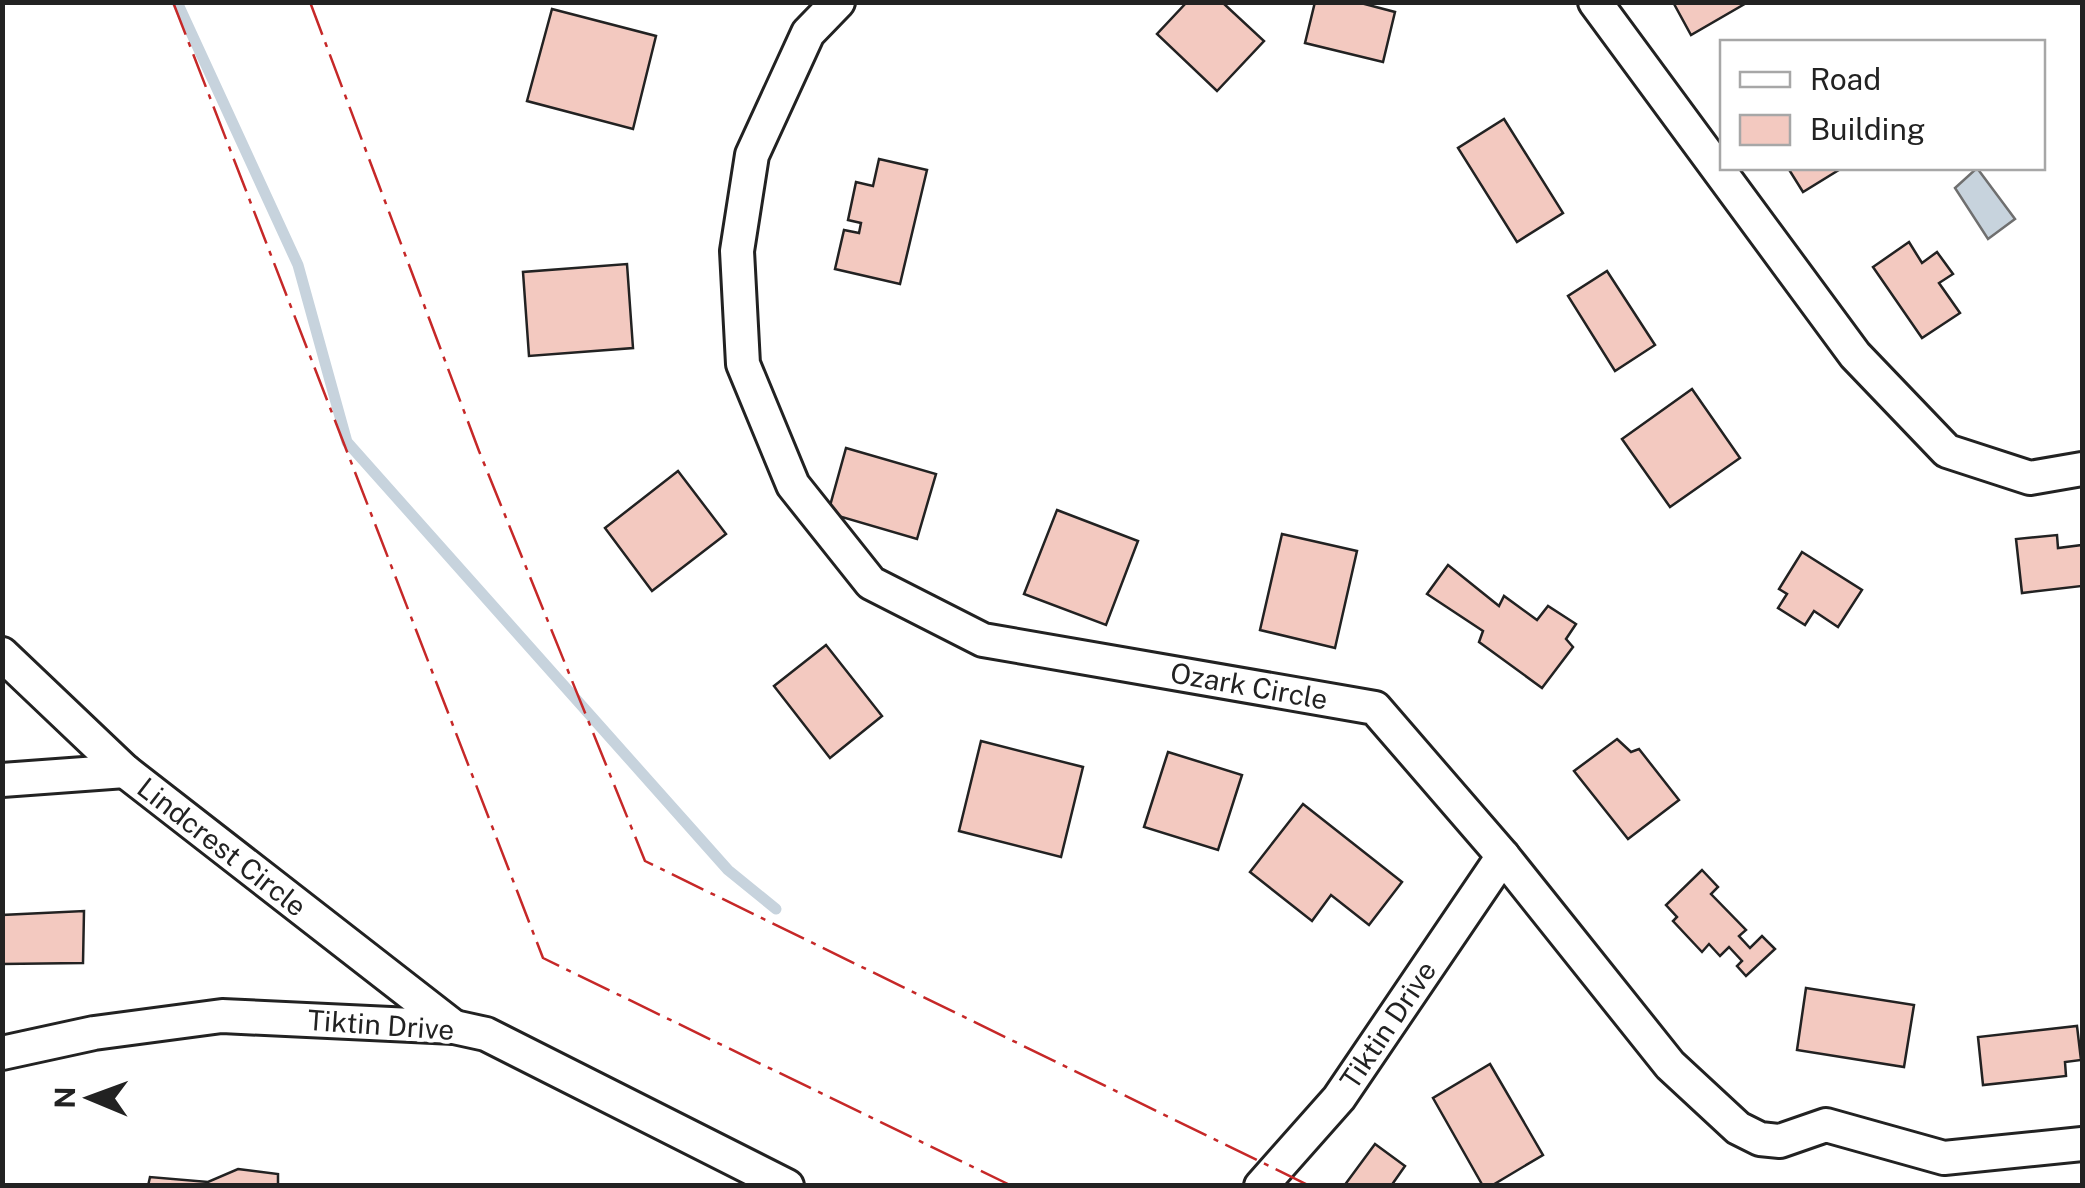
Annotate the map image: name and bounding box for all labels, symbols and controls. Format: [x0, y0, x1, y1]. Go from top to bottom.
legend [1720, 40, 2045, 170]
text: Road [1810, 61, 1881, 97]
text: Building [1810, 111, 1925, 147]
street label: Ozark Circle [1168, 655, 1330, 716]
street label: Lindcrest Circle [131, 770, 313, 923]
street label: Tiktin Drive [1333, 955, 1442, 1095]
street label: Tiktin Drive [307, 1003, 456, 1046]
north arrow [40, 1048, 140, 1148]
text: N [48, 1086, 81, 1109]

